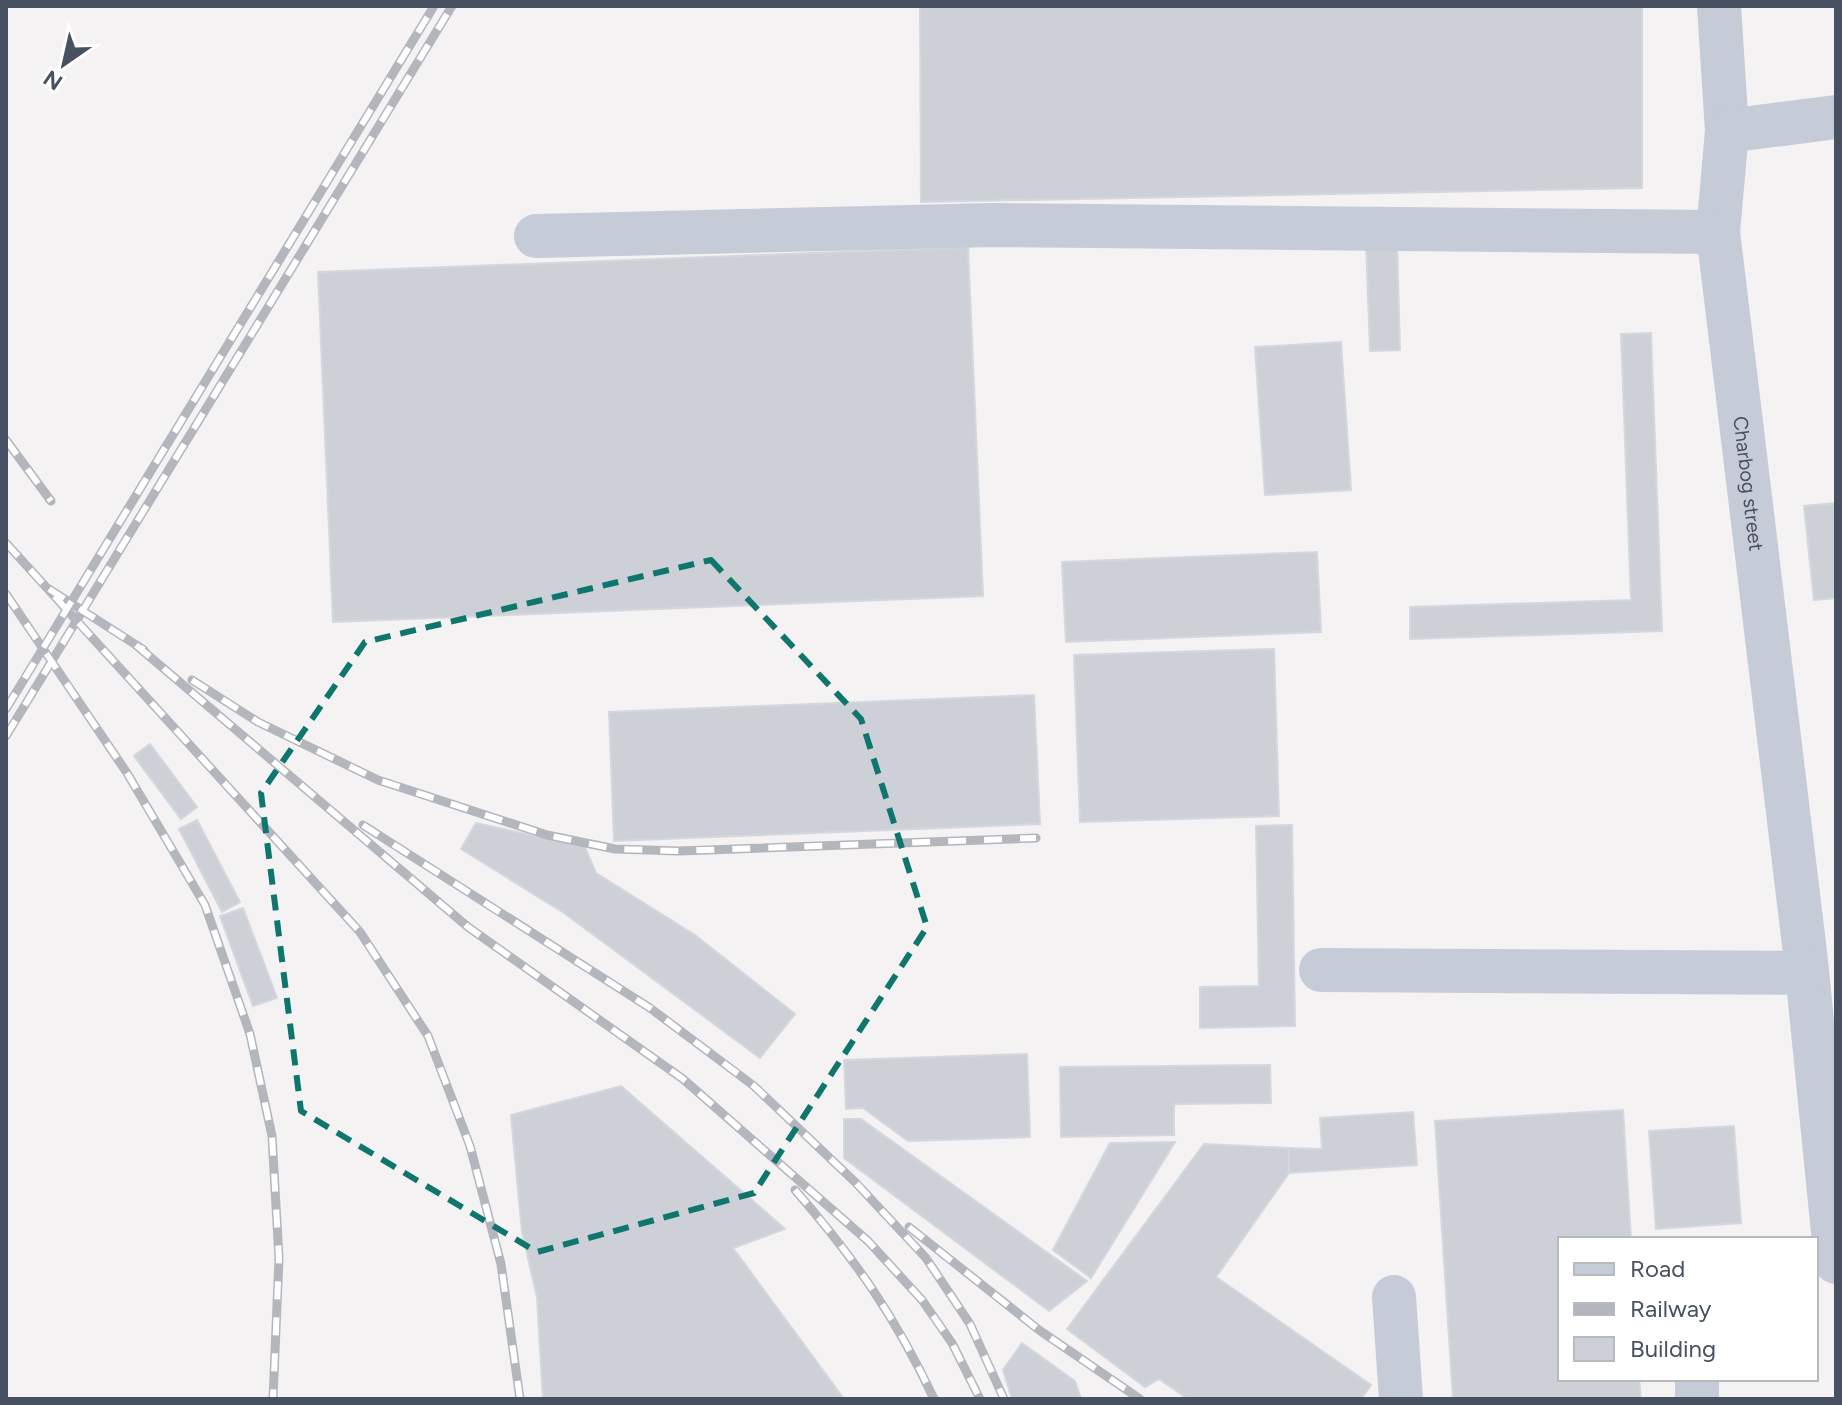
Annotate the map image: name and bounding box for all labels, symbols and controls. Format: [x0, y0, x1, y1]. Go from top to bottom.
north arrow [24, 24, 104, 104]
text: N [38, 64, 68, 96]
street label: Charbog street [1728, 415, 1768, 552]
legend [1558, 1237, 1818, 1381]
text: Road [1630, 1254, 1685, 1283]
text: Railway [1630, 1294, 1712, 1323]
text: Building [1630, 1334, 1716, 1363]

